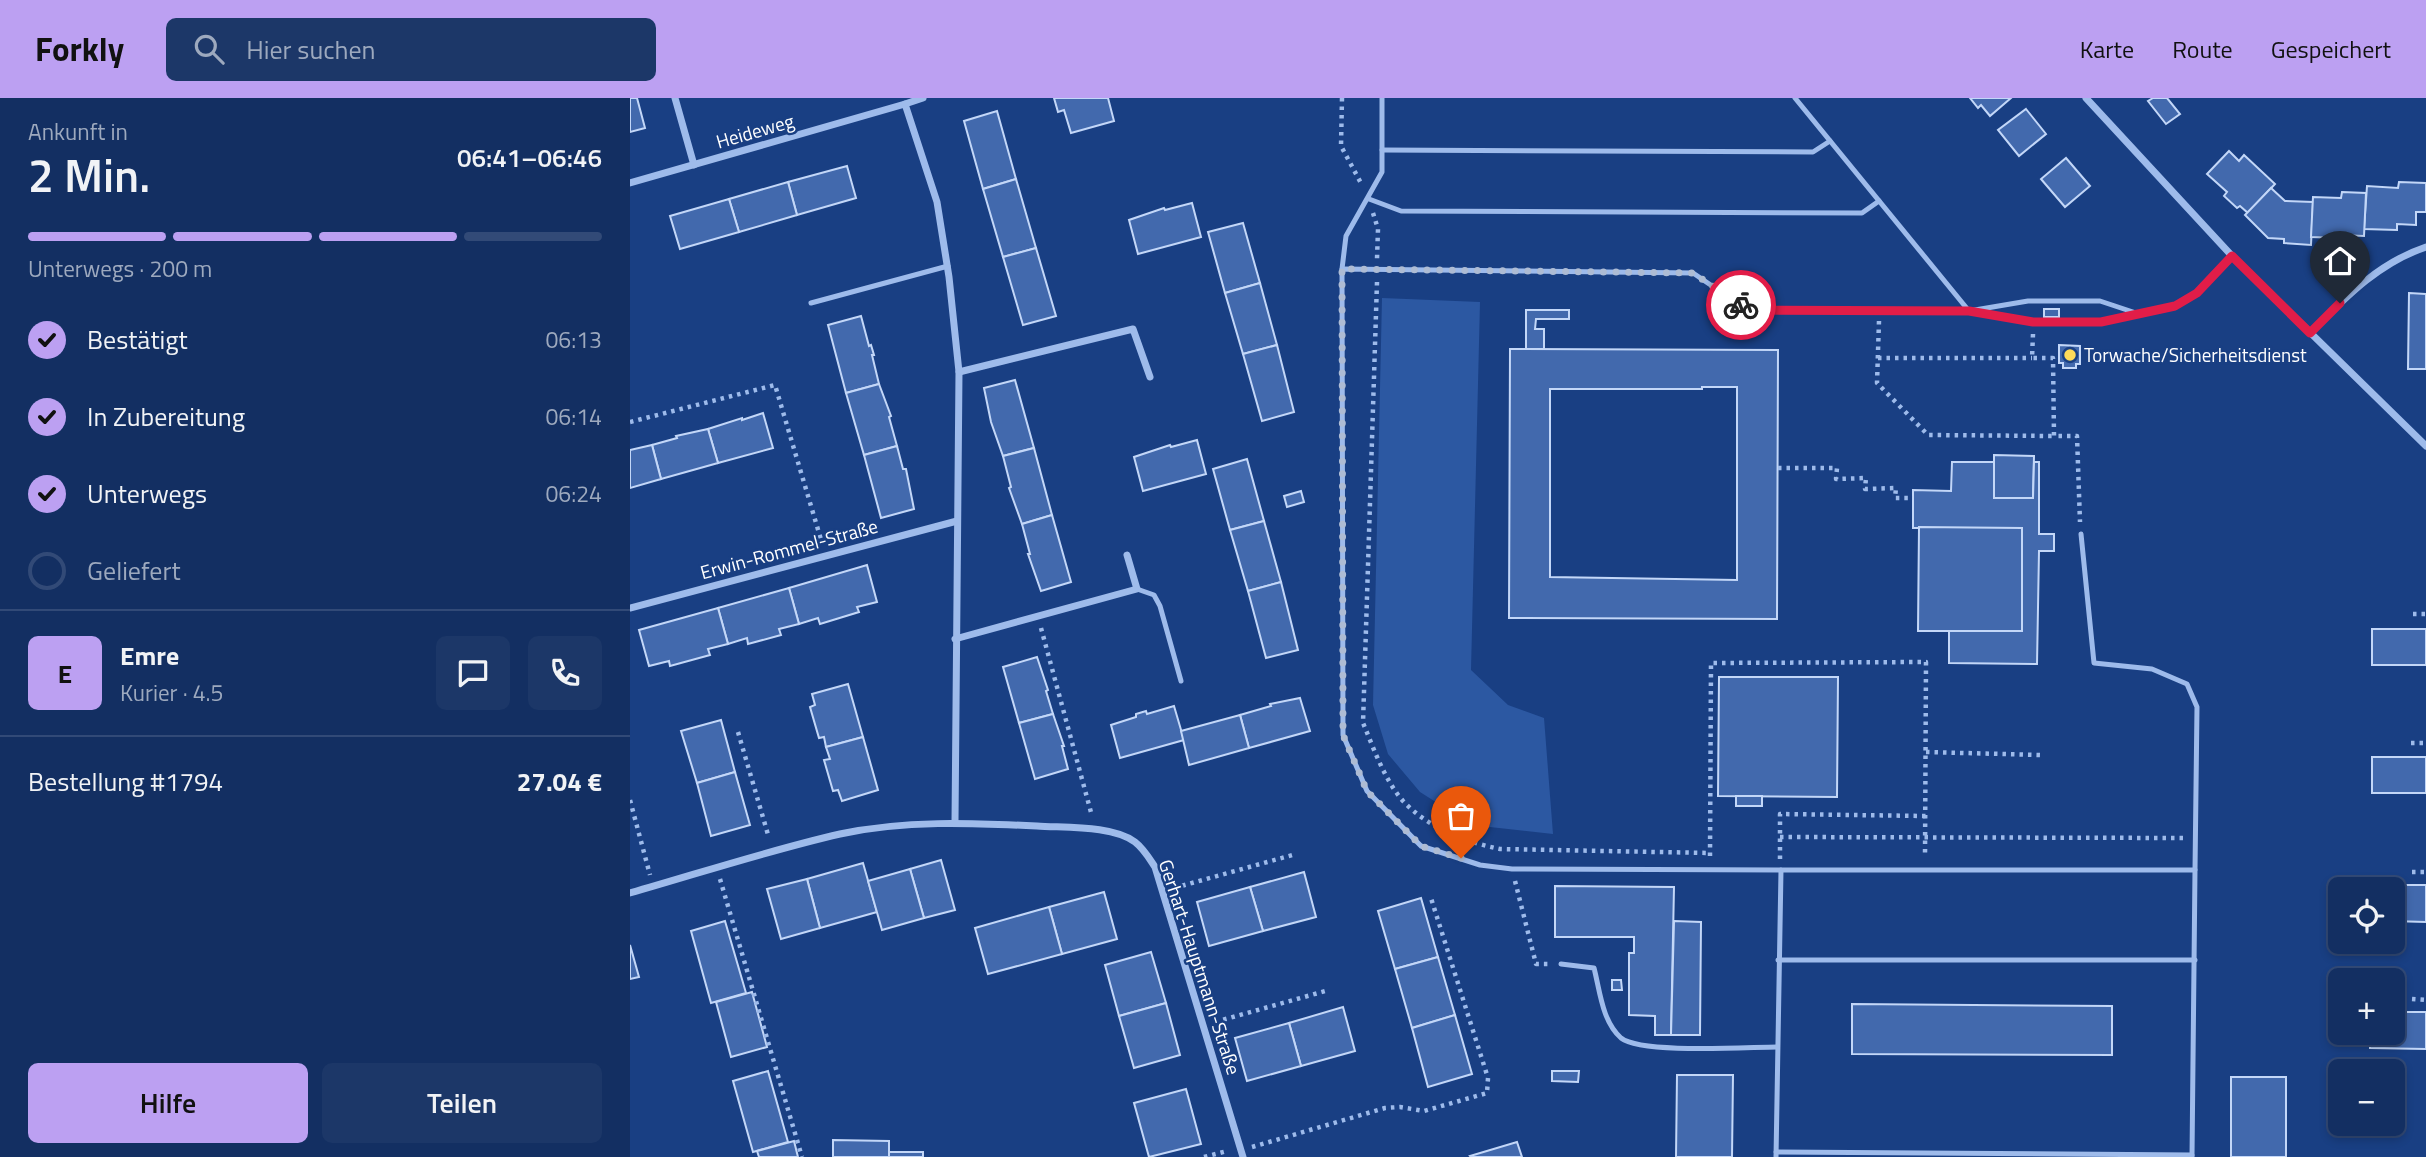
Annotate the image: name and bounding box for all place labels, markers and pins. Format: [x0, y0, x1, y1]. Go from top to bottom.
pin [2310, 231, 2370, 303]
place label: Torwache/Sicherheitsdienst [2084, 340, 2307, 369]
marker: Torwache/Sicherheitsdienst [2062, 347, 2078, 363]
pin [1431, 786, 1491, 858]

